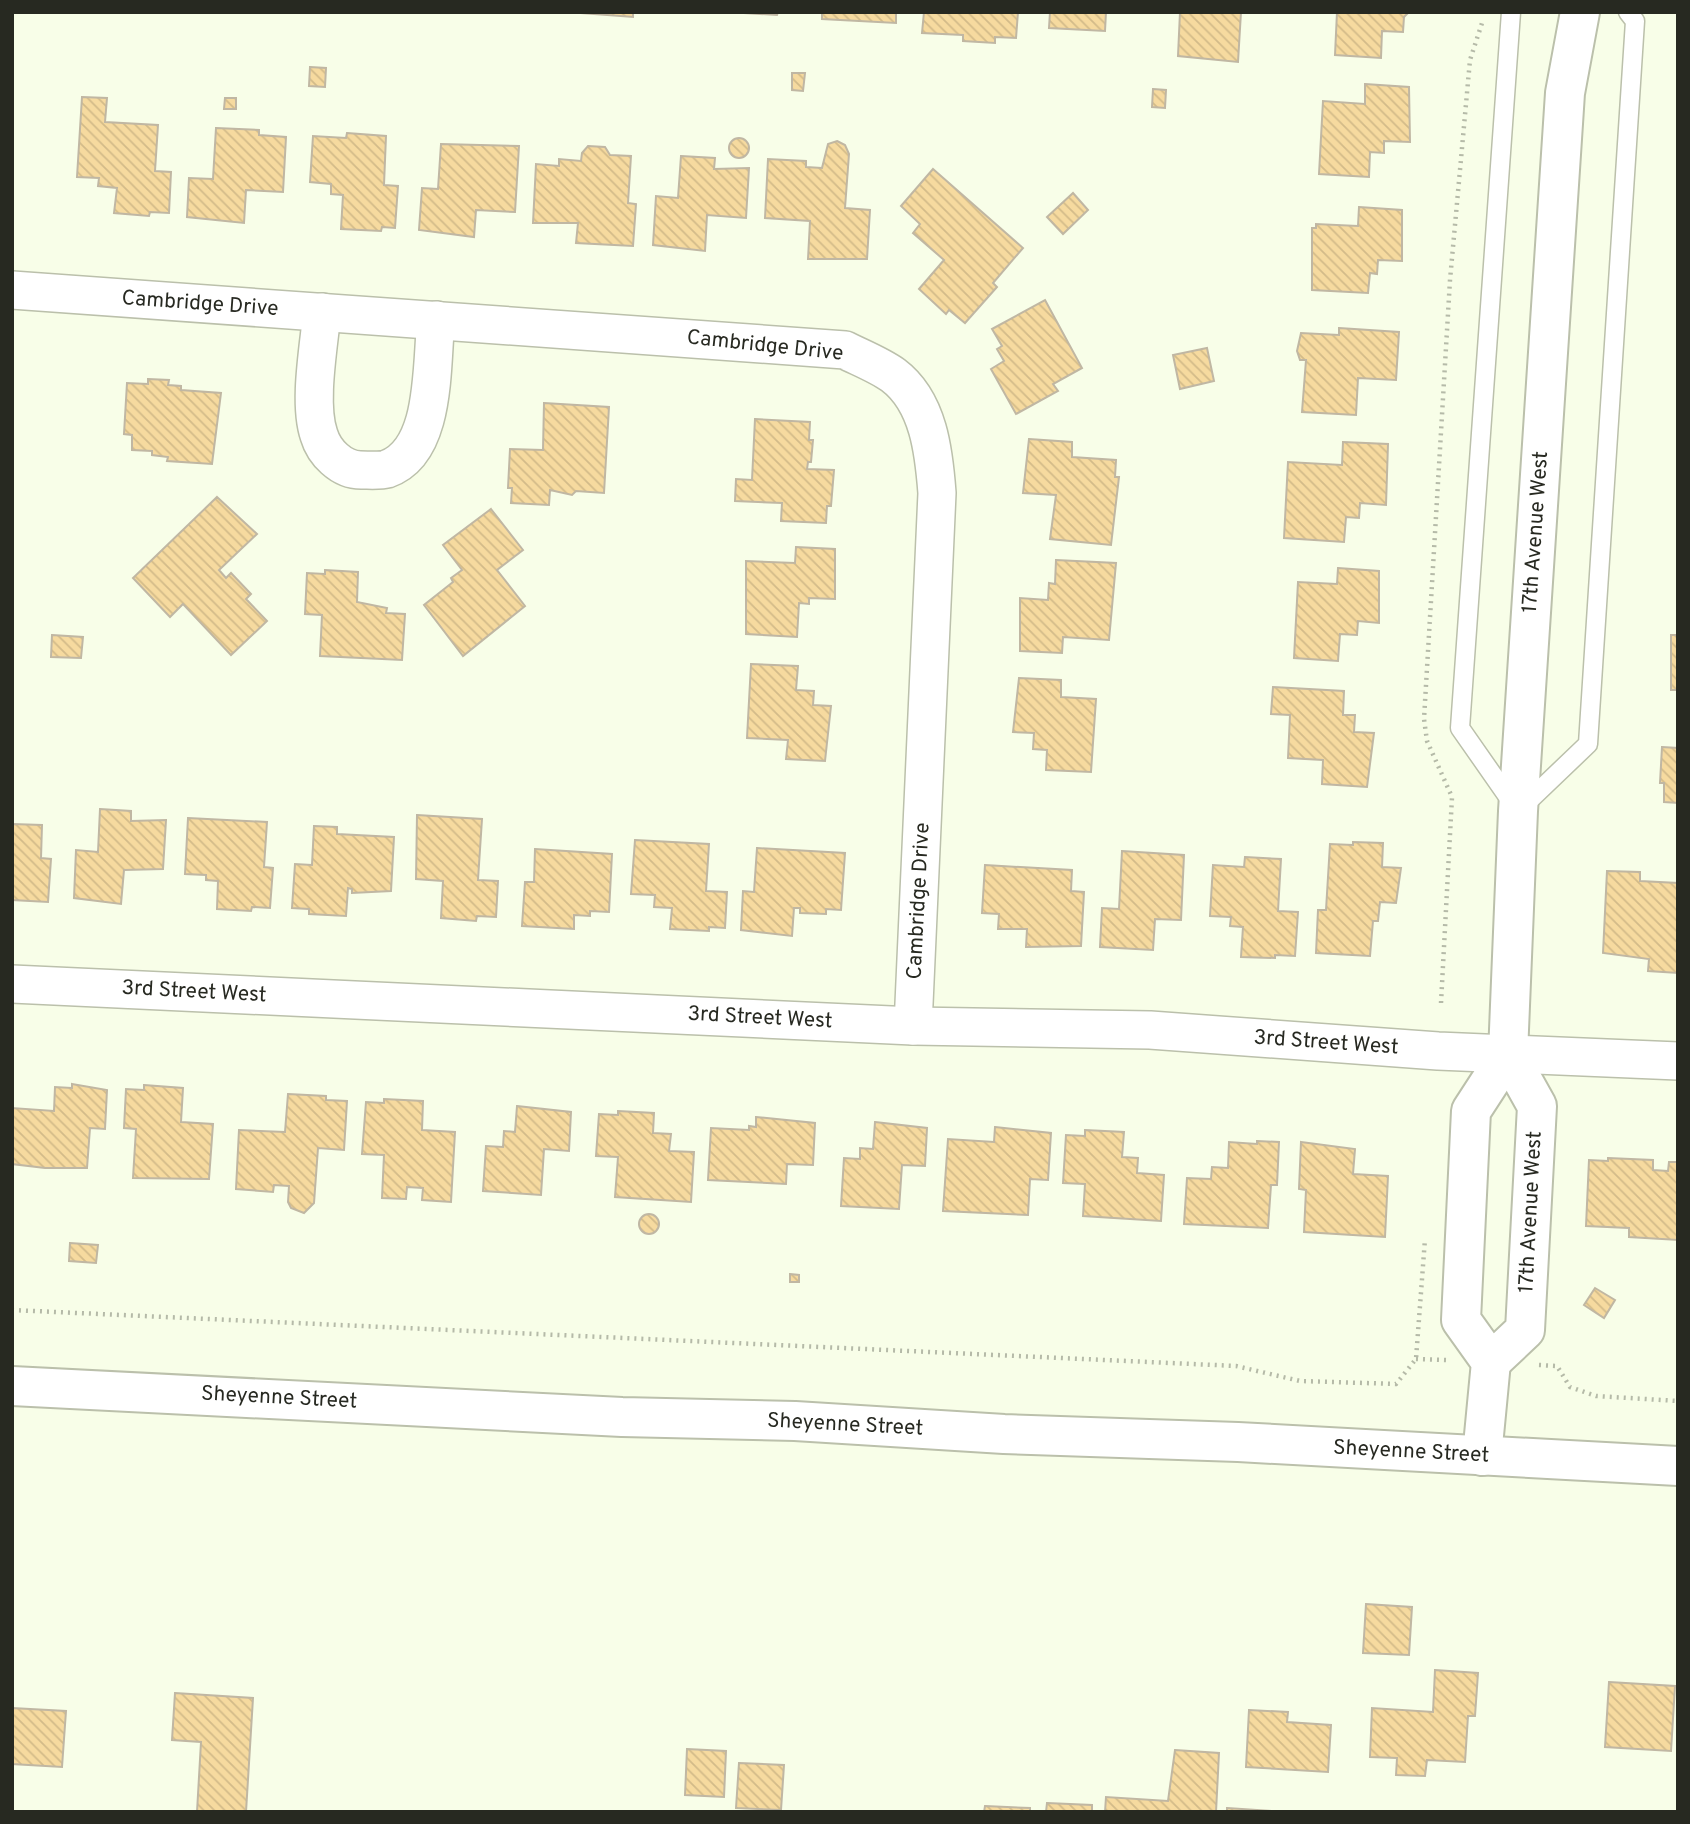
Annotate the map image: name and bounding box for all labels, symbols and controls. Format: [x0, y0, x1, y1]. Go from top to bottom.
street label: Cambridge Drive [121, 285, 279, 323]
street label: Cambridge Drive [685, 324, 845, 368]
street label: 17th Avenue West [1517, 450, 1555, 614]
street label: Cambridge Drive [901, 822, 937, 980]
street label: 3rd Street West [121, 975, 267, 1009]
street label: 3rd Street West [687, 1001, 833, 1035]
street label: 3rd Street West [1253, 1024, 1399, 1062]
street label: 17th Avenue West [1513, 1130, 1549, 1294]
street label: Sheyenne Street [200, 1380, 358, 1416]
street label: Sheyenne Street [766, 1407, 924, 1443]
street label: Sheyenne Street [1332, 1434, 1490, 1470]

